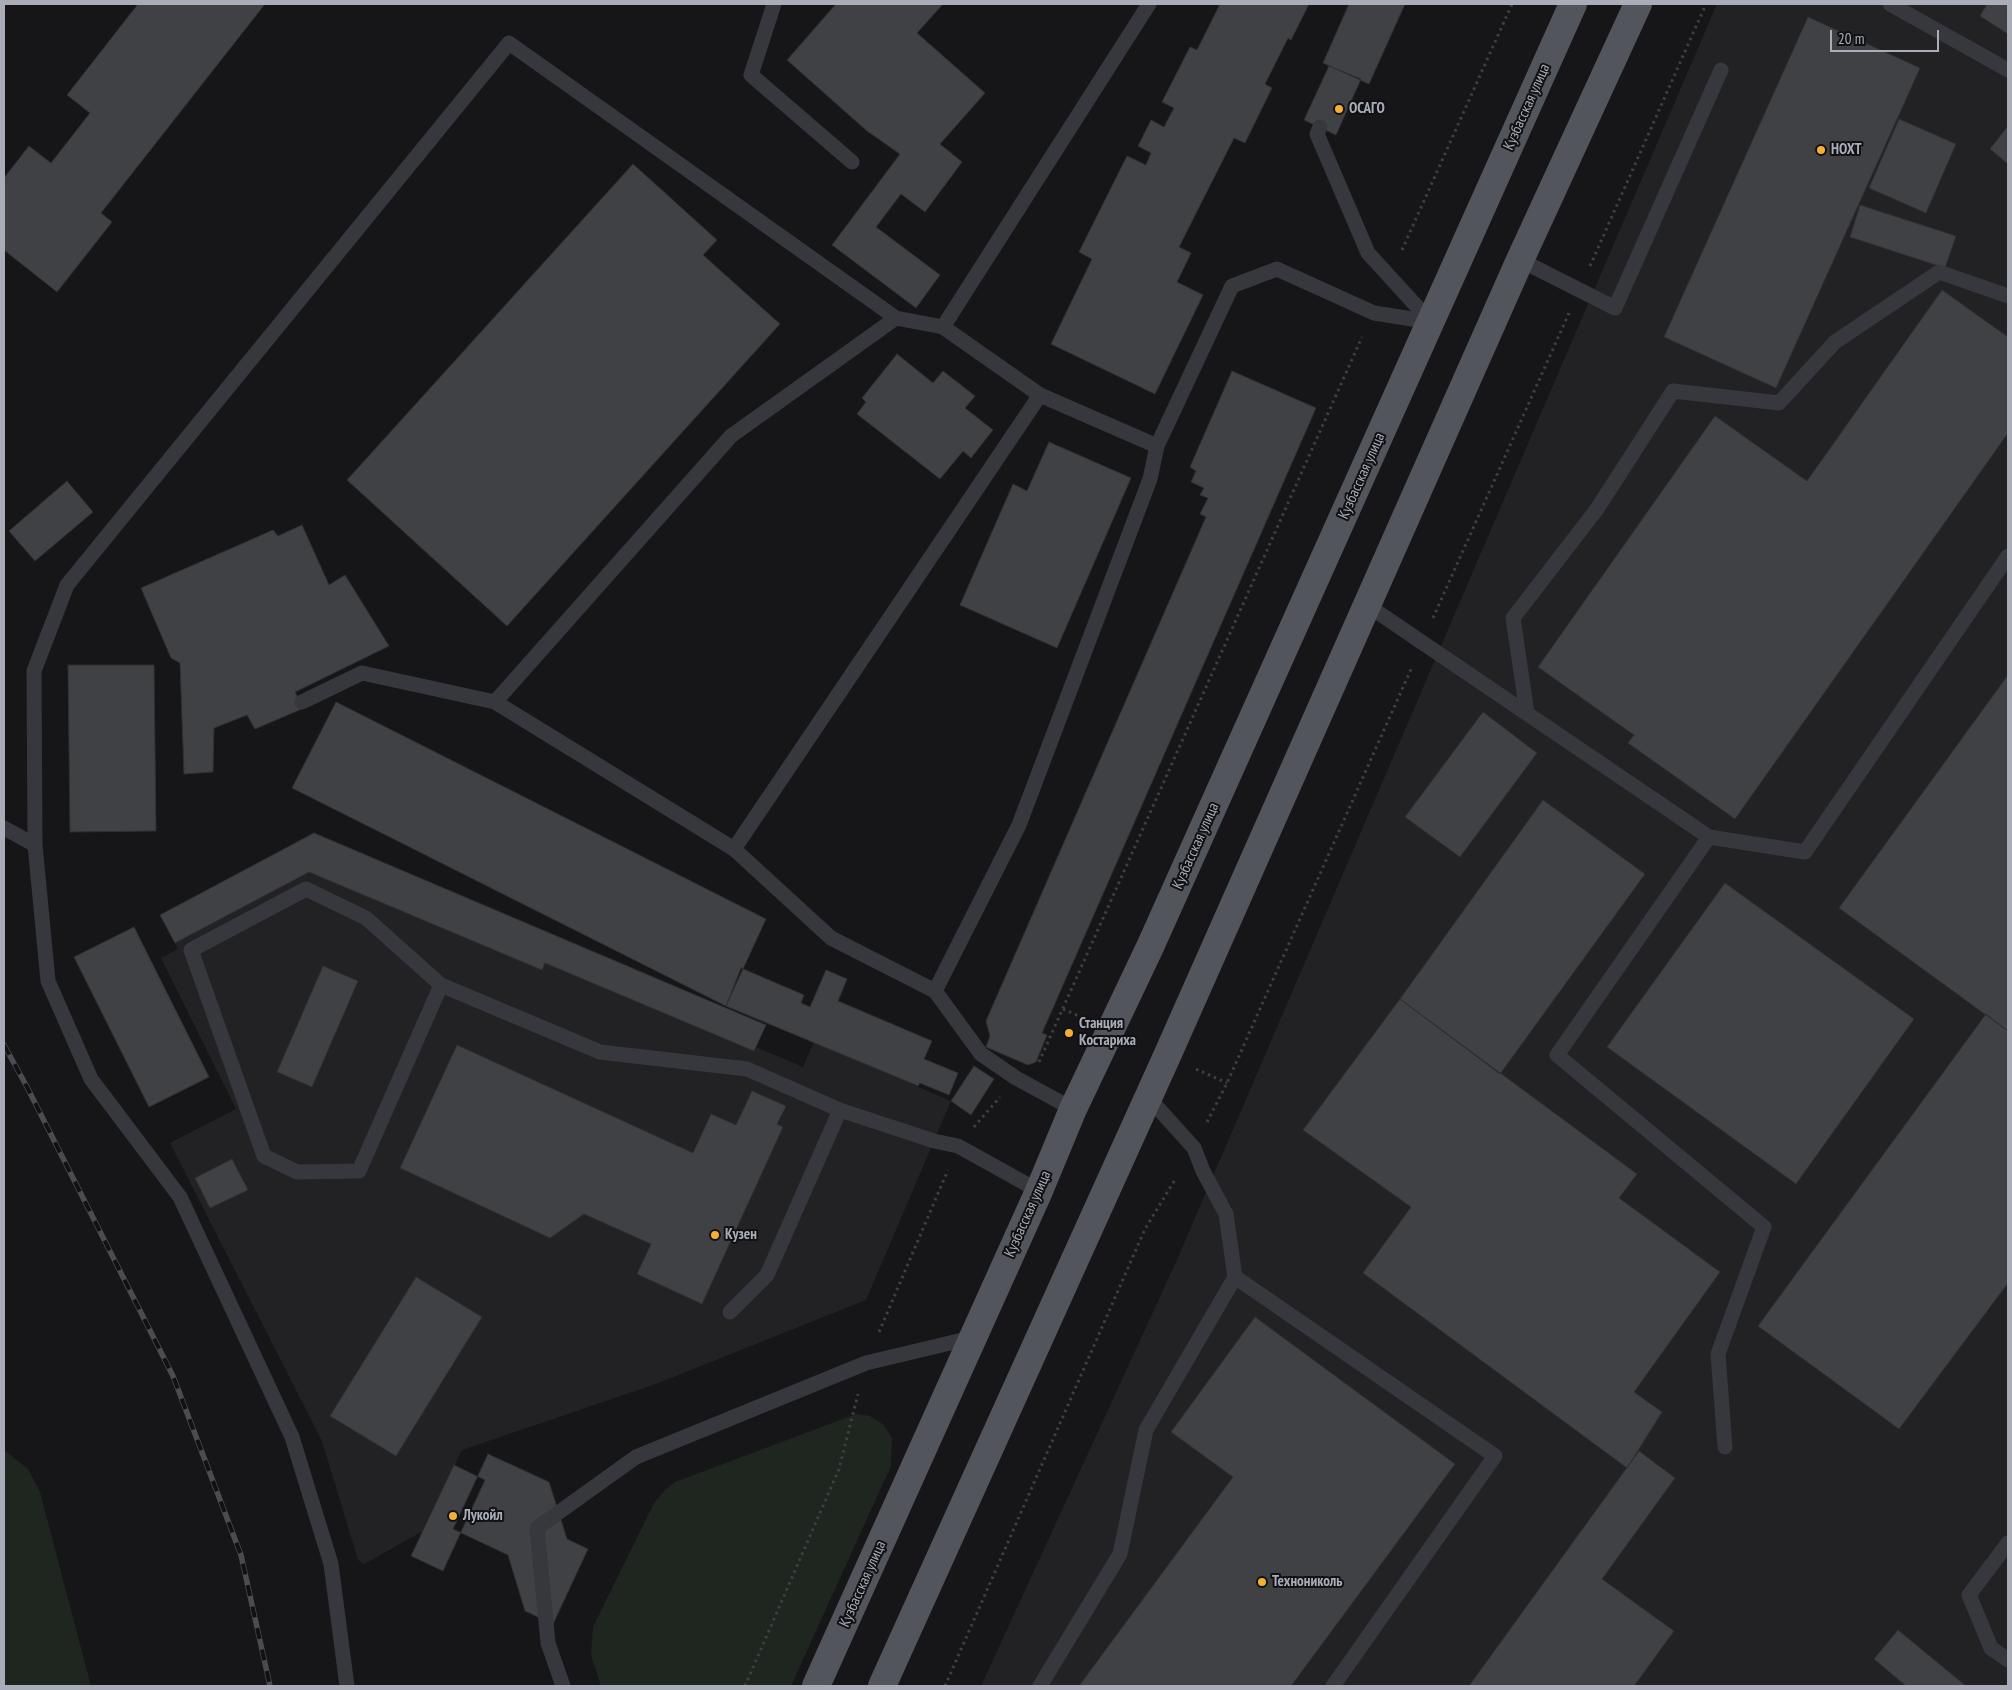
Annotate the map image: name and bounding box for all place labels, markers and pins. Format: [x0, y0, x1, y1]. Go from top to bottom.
place label: ОСАГО [1349, 100, 1385, 118]
marker: ОСАГО [1333, 103, 1345, 115]
place label: НОХТ [1831, 141, 1862, 159]
marker: НОХТ [1815, 144, 1827, 156]
place label: Станция Костариха [1079, 1015, 1136, 1050]
marker: Станция Костариха [1063, 1027, 1075, 1039]
place label: Кузен [725, 1226, 757, 1244]
marker: Кузен [709, 1229, 721, 1241]
place label: Лукойл [463, 1507, 503, 1525]
marker: Лукойл [447, 1510, 459, 1522]
place label: Технониколь [1272, 1573, 1342, 1591]
marker: Технониколь [1256, 1576, 1268, 1588]

